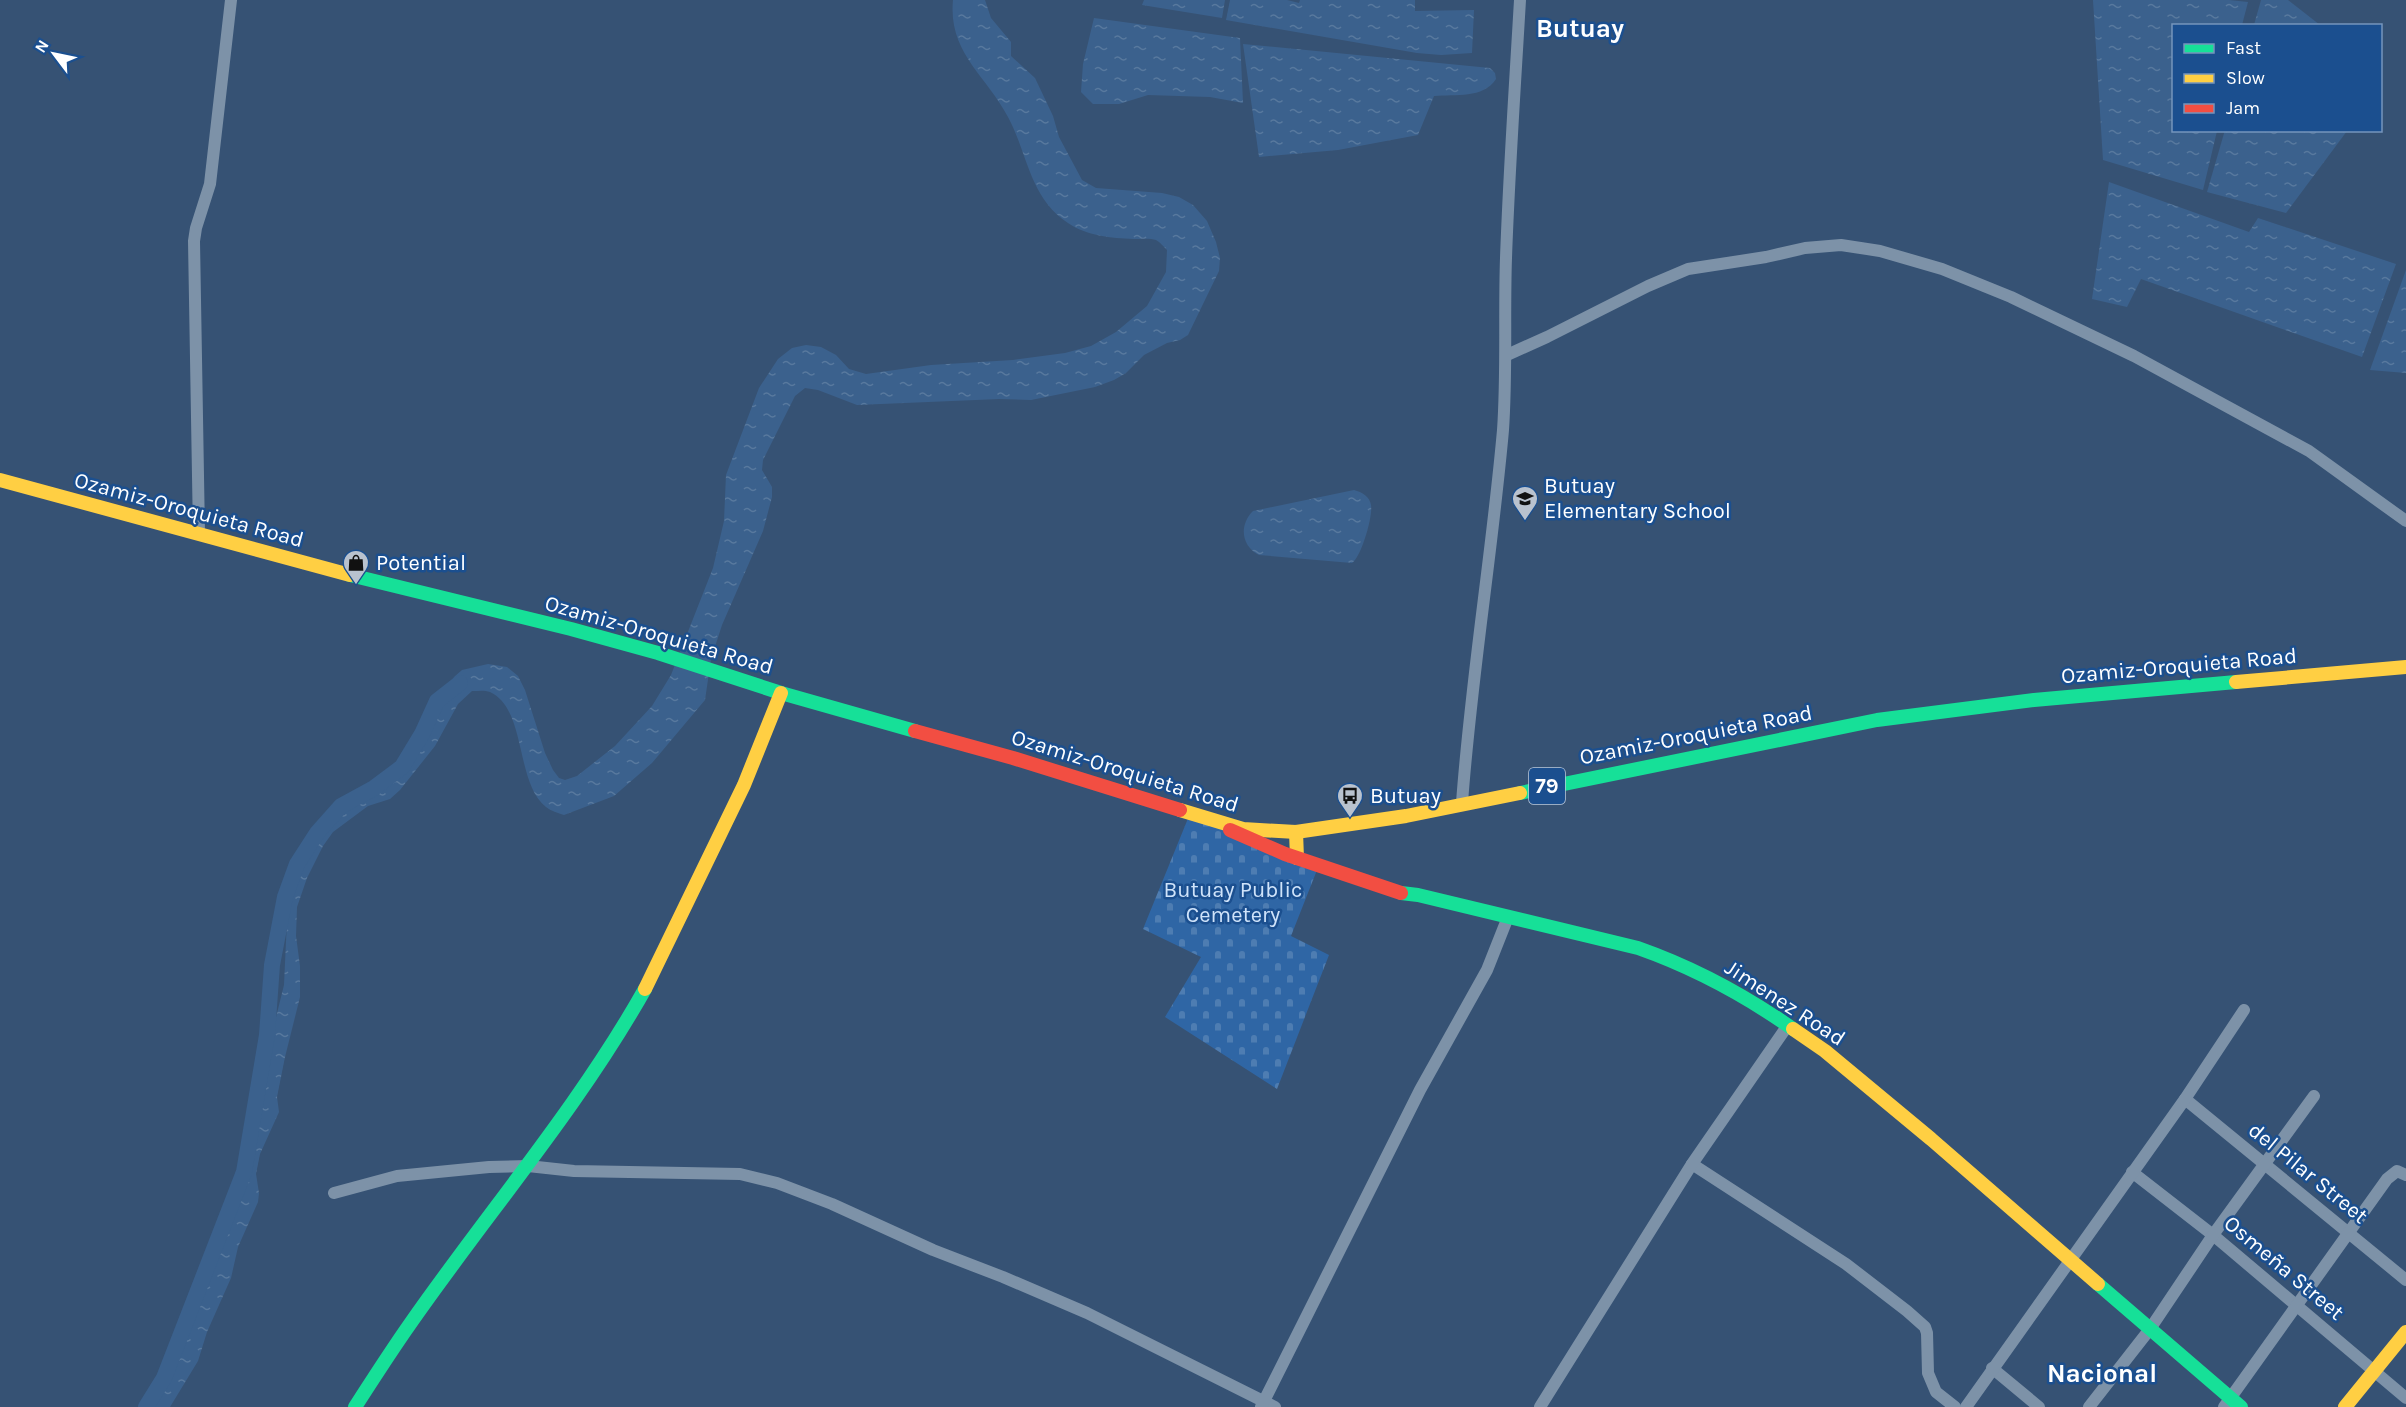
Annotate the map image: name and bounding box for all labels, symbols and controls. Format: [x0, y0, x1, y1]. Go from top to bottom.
district label: Butuay [1536, 13, 1624, 44]
north arrow [24, 24, 84, 84]
legend [2172, 24, 2382, 132]
text: N [31, 36, 53, 56]
text: Fast [2226, 37, 2261, 59]
text: Slow [2226, 67, 2265, 89]
text: Jam [2226, 97, 2260, 119]
street label: Ozamiz-Oroquieta Road [71, 467, 307, 553]
place label: Butuay Elementary School [1544, 473, 1731, 524]
school or university icon: Butuay Elementary School [1510, 484, 1540, 522]
shop icon: Potential [341, 548, 371, 586]
place label: Potential [376, 550, 466, 576]
street label: Ozamiz-Oroquieta Road [542, 590, 776, 680]
street label: Ozamiz-Oroquieta Road [2060, 643, 2298, 689]
street label: Ozamiz-Oroquieta Road [1577, 700, 1815, 770]
street label: Ozamiz-Oroquieta Road [1008, 724, 1242, 818]
road number: 79 [1529, 768, 1565, 804]
bus stop icon: Butuay [1335, 781, 1365, 819]
place label: Butuay [1370, 783, 1441, 809]
park label: Butuay Public Cemetery [1164, 877, 1302, 928]
street label: Jimenez Road [1720, 954, 1850, 1052]
street label: del Pilar Street [2243, 1117, 2373, 1229]
street label: Osmeña Street [2219, 1210, 2349, 1326]
district label: Nacional [2047, 1358, 2157, 1389]

